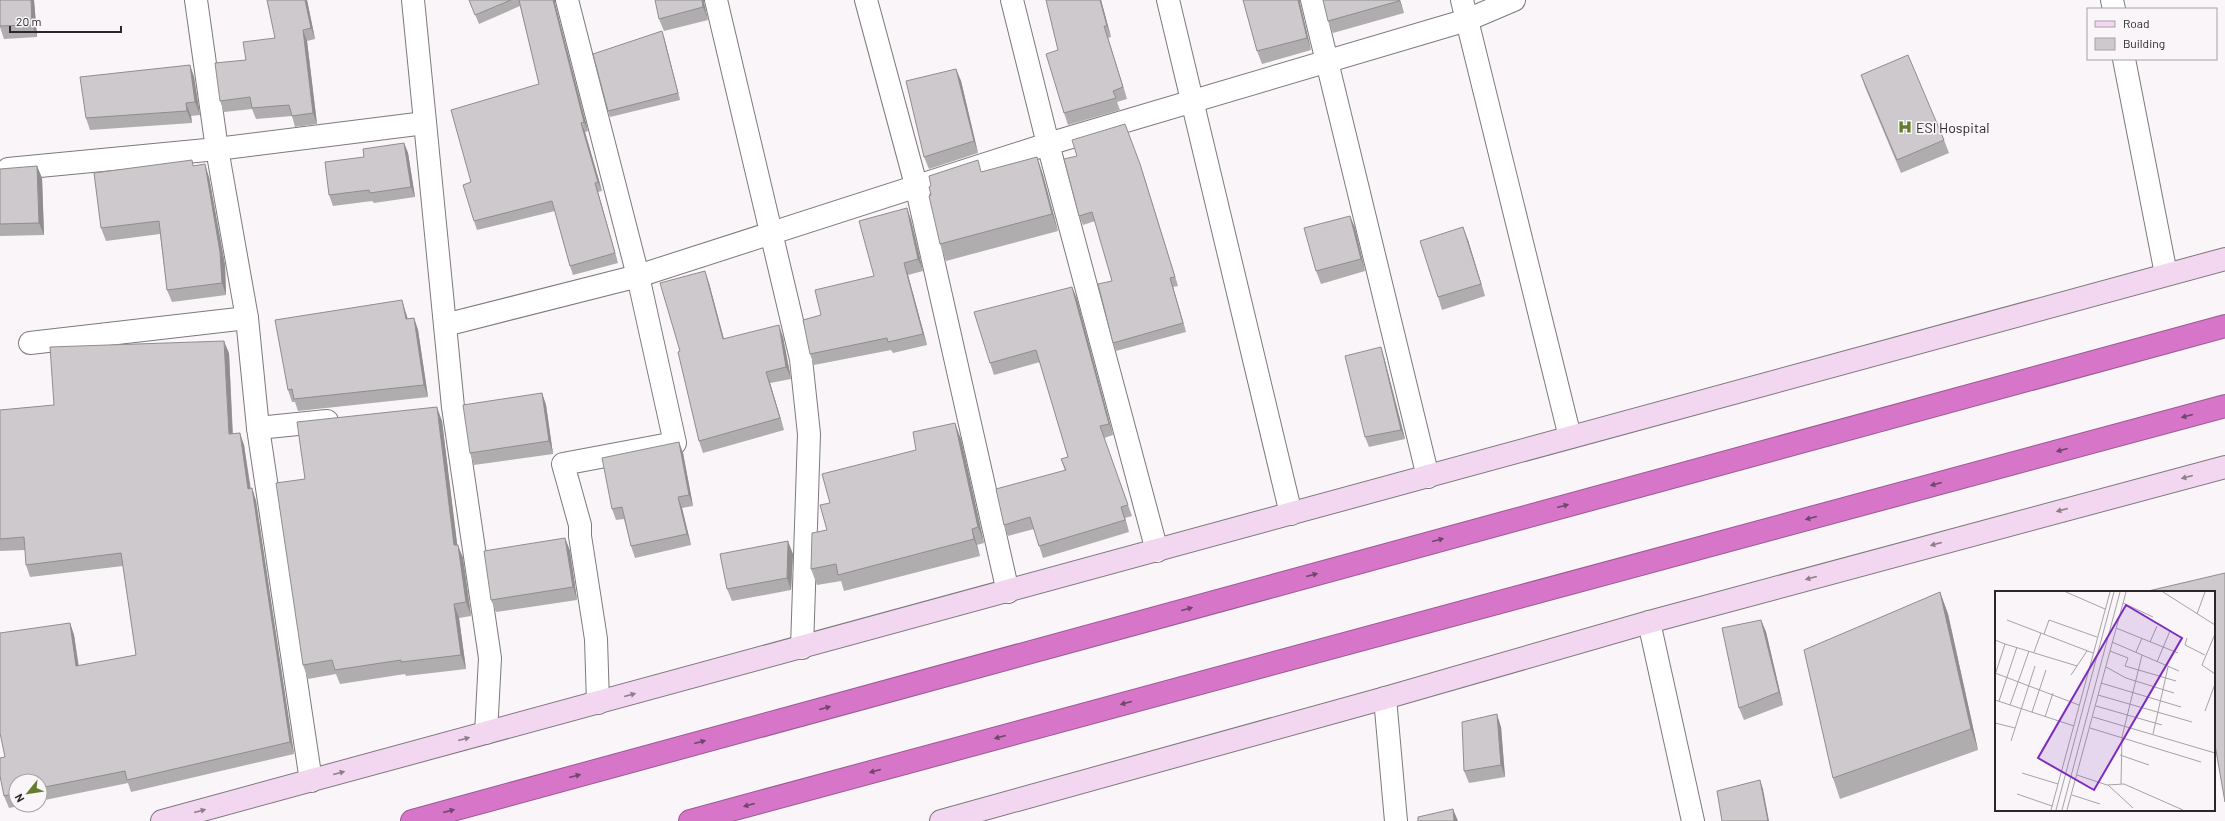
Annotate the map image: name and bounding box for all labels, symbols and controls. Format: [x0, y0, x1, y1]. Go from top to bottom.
scale bar [10, 8, 121, 34]
legend [2087, 8, 2217, 60]
text: 20 m [16, 14, 42, 28]
text: Road [2123, 16, 2150, 30]
text: Building [2123, 36, 2165, 50]
hospital icon: ESI Hospital [1897, 119, 1913, 135]
place label: ESI Hospital [1916, 119, 1989, 136]
one-way arrow [2181, 413, 2193, 419]
one-way arrow [2056, 447, 2068, 453]
one-way arrow [2181, 474, 2193, 480]
one-way arrow [1930, 481, 1942, 487]
one-way arrow [1557, 503, 1569, 509]
one-way arrow [2055, 508, 2068, 514]
one-way arrow [1805, 515, 1817, 521]
one-way arrow [1432, 537, 1444, 543]
one-way arrow [1930, 541, 1942, 547]
one-way arrow [1306, 571, 1318, 577]
one-way arrow [1804, 575, 1816, 581]
inset map [1995, 591, 2215, 811]
one-way arrow [1181, 606, 1193, 612]
one-way arrow [624, 692, 636, 698]
one-way arrow [1119, 700, 1131, 706]
one-way arrow [820, 705, 832, 711]
one-way arrow [994, 734, 1006, 740]
one-way arrow [458, 736, 470, 742]
one-way arrow [694, 739, 706, 745]
one-way arrow [868, 768, 880, 774]
one-way arrow [332, 770, 345, 776]
north arrow [8, 773, 48, 813]
one-way arrow [568, 773, 581, 779]
text: N [11, 792, 26, 805]
one-way arrow [743, 802, 755, 808]
one-way arrow [194, 808, 206, 814]
one-way arrow [443, 808, 455, 814]

